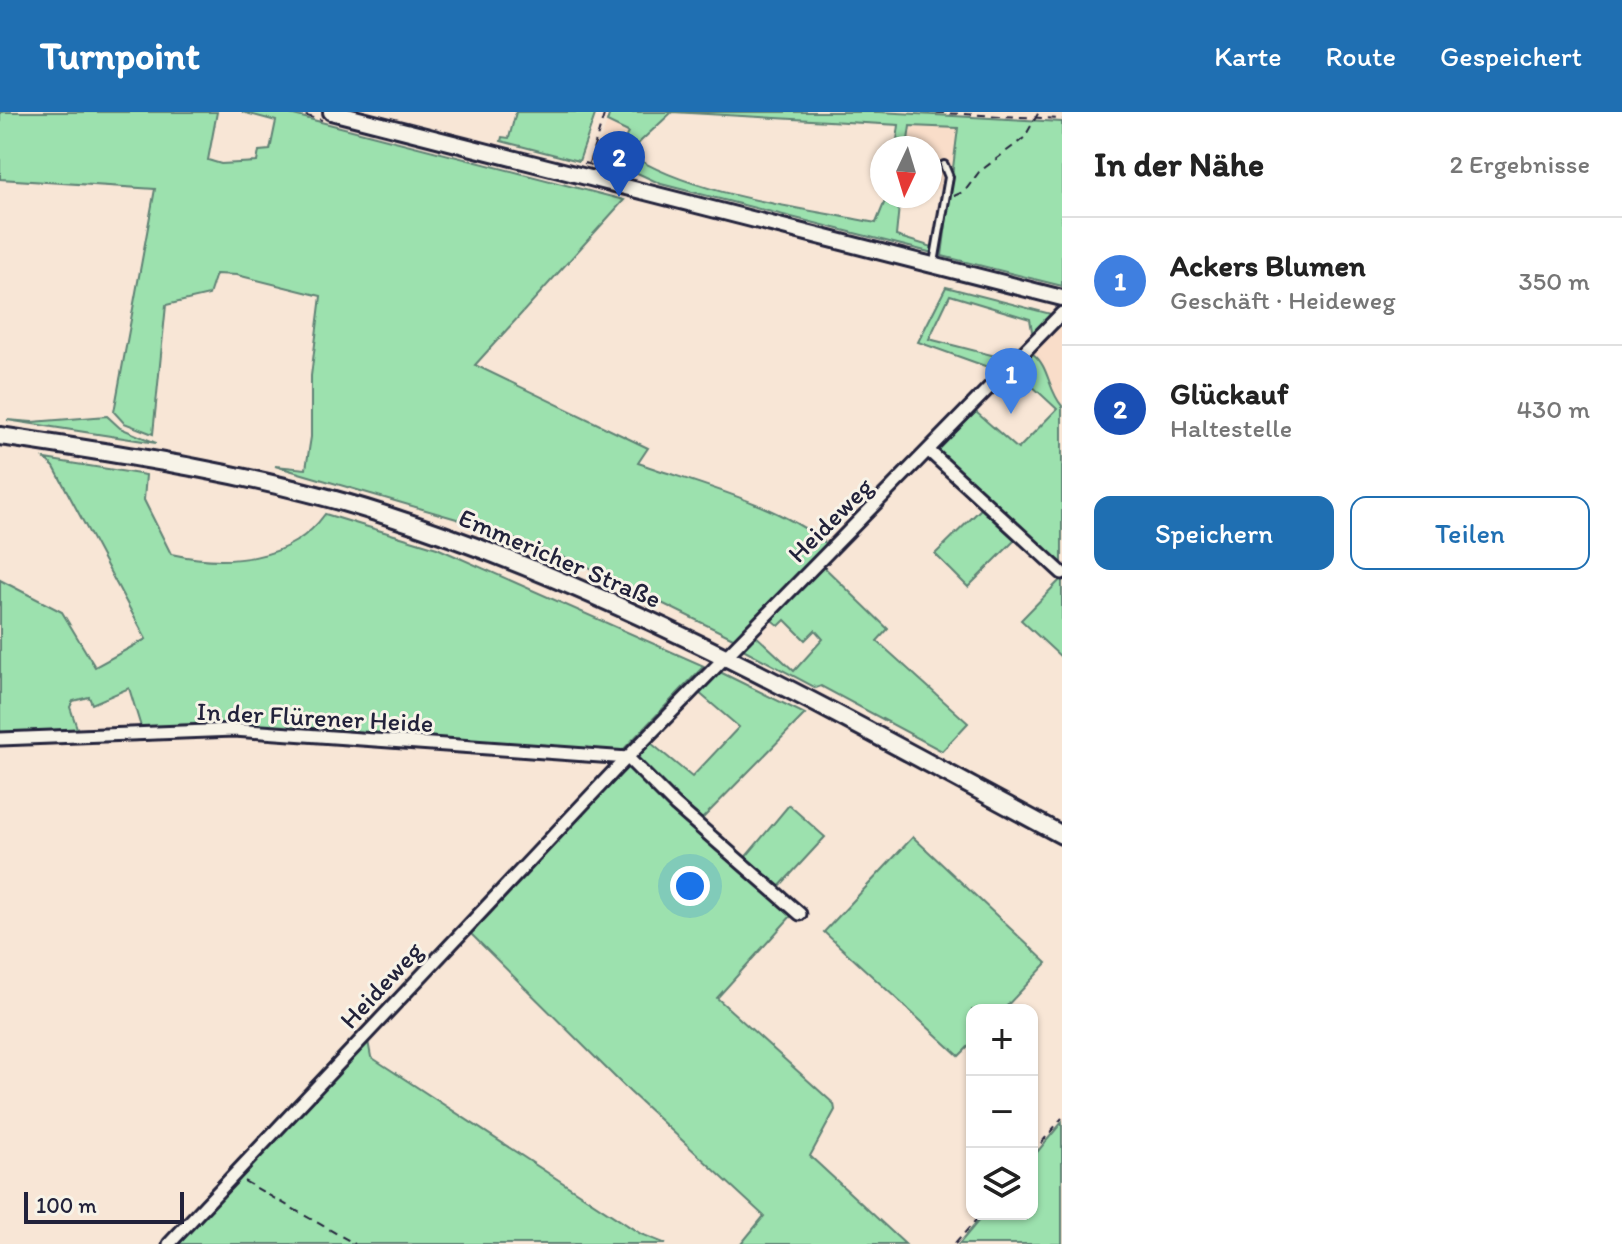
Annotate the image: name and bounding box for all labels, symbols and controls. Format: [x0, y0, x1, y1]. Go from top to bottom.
text: Turnpoint [40, 33, 200, 79]
text: Karte [1214, 39, 1282, 73]
text: Route [1326, 39, 1396, 73]
text: Gespeichert [1440, 39, 1582, 73]
pin: 2 [593, 131, 645, 197]
north arrow [870, 136, 942, 208]
text: In der Nähe [1094, 144, 1264, 185]
text: 2 Ergebnisse [1450, 148, 1590, 180]
text: Ackers Blumen [1170, 247, 1366, 284]
text: 1 [1114, 265, 1126, 297]
text: 350 m [1518, 265, 1590, 297]
text: Geschäft · Heideweg [1170, 284, 1396, 316]
pin: 1 [985, 348, 1037, 414]
text: Glückauf [1170, 375, 1288, 412]
text: 2 [1113, 393, 1127, 425]
text: 430 m [1516, 393, 1590, 425]
text: Haltestelle [1170, 412, 1292, 444]
street label: Heideweg [781, 470, 880, 569]
button: Speichern [1094, 496, 1334, 570]
button: Teilen [1350, 496, 1590, 570]
street label: Emmericher Straße [454, 501, 666, 615]
street label: In der Flürener Heide [196, 695, 434, 739]
your location [670, 866, 710, 906]
street label: Heideweg [333, 934, 430, 1035]
map controls [966, 1004, 1038, 1220]
button: + [966, 1004, 1038, 1076]
button: − [966, 1076, 1038, 1148]
button: layers [966, 1148, 1038, 1220]
scale bar [24, 1188, 184, 1224]
text: 100 m [36, 1192, 97, 1219]

